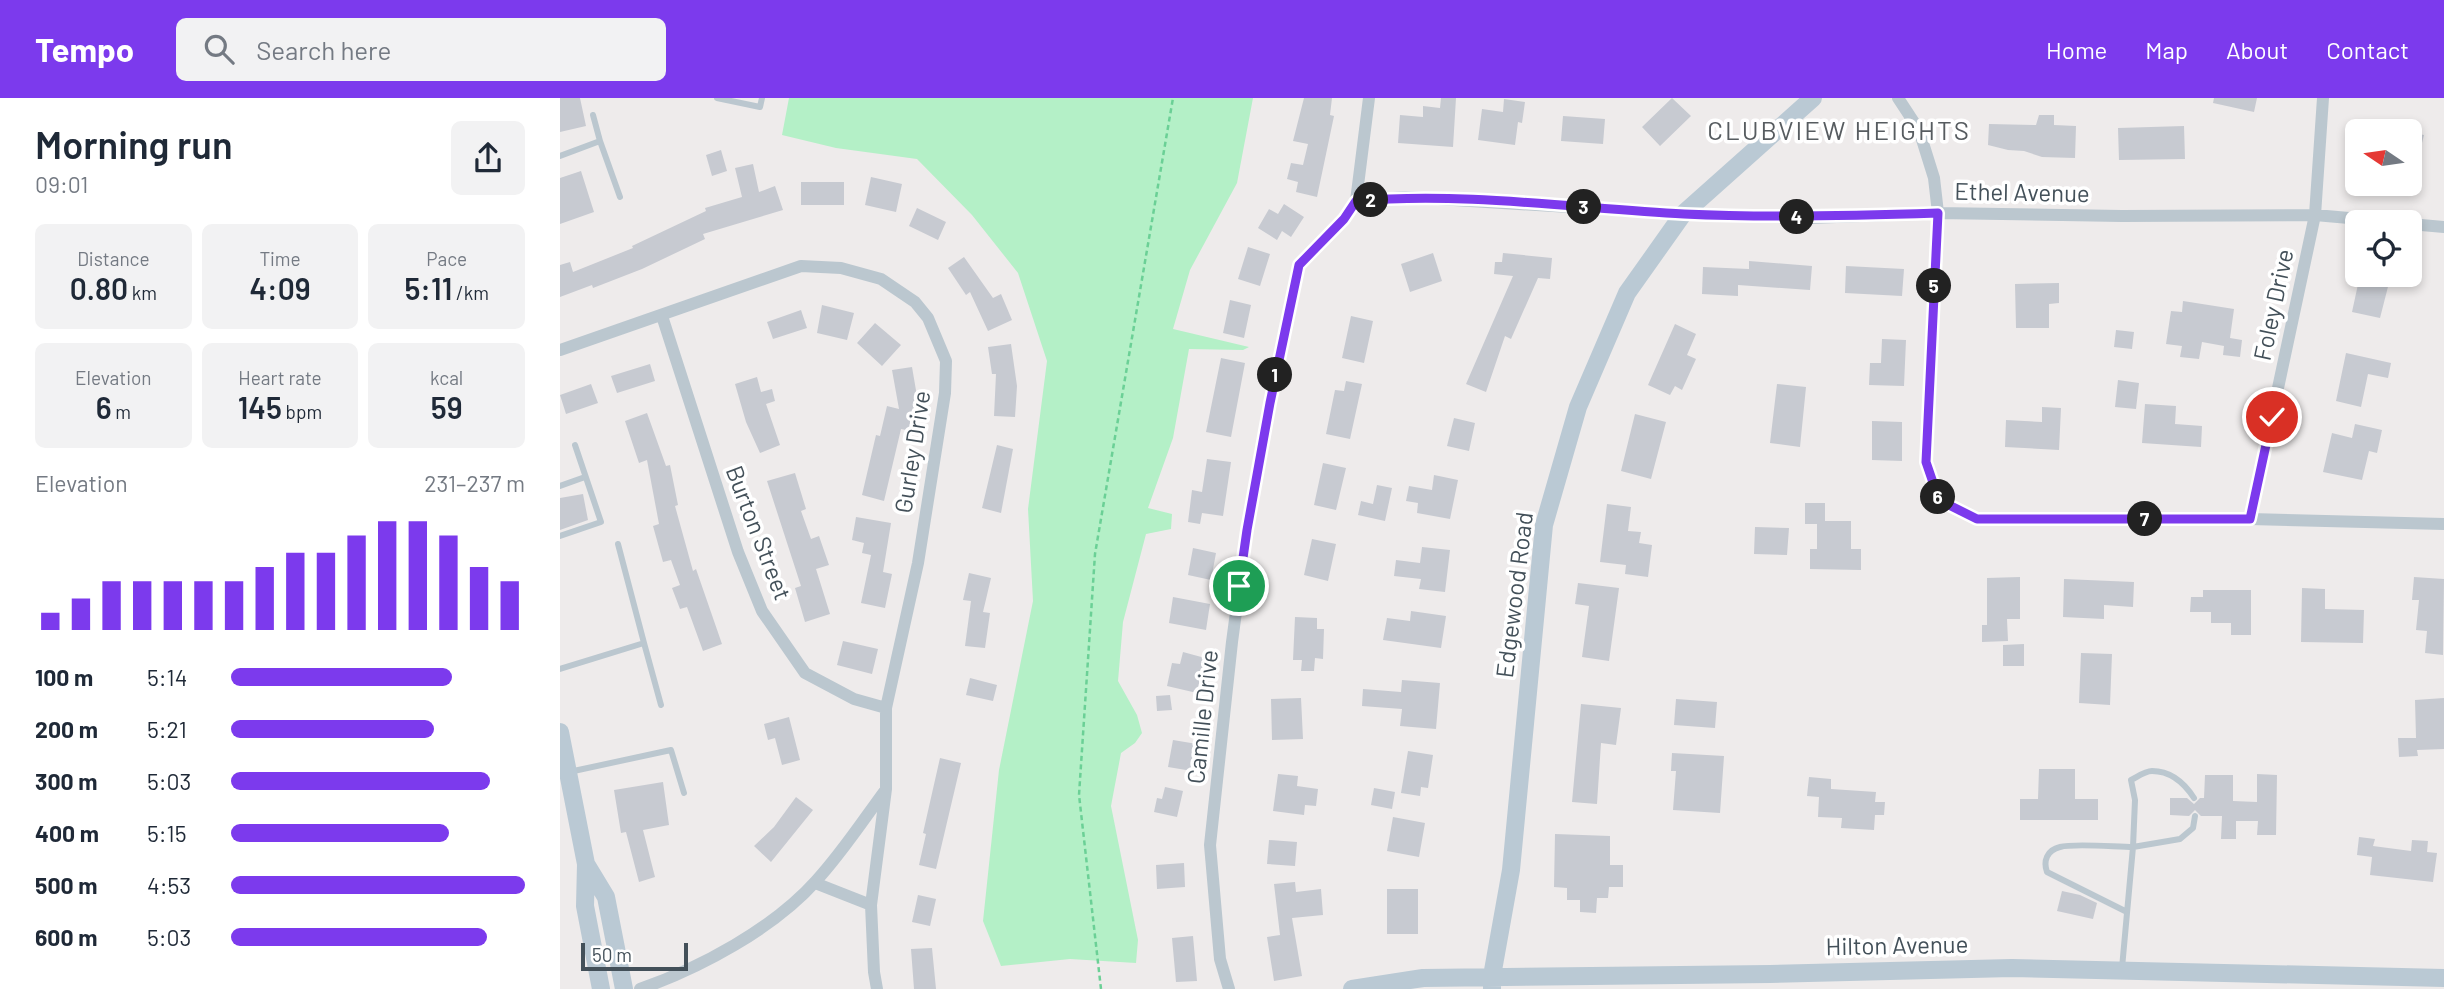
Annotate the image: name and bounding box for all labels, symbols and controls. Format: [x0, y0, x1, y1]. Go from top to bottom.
search box [176, 18, 666, 81]
text: Tempo [35, 29, 134, 69]
icon: search [200, 30, 238, 68]
text: Search here [256, 34, 391, 65]
text: Home [2046, 35, 2107, 64]
text: Map [2145, 35, 2188, 64]
text: About [2226, 35, 2288, 64]
text: Contact [2326, 35, 2409, 64]
district label: CLUBVIEW HEIGHTS [1707, 114, 1971, 145]
north arrow [2345, 119, 2422, 196]
map controls [2345, 119, 2422, 287]
text: Morning run [35, 121, 233, 167]
button: share [451, 121, 525, 195]
text: 09:01 [35, 170, 88, 198]
street label: Ethel Avenue [1954, 176, 2090, 207]
pin: 2 [1354, 182, 1388, 217]
text: 2 [1365, 188, 1376, 211]
pin: 3 [1566, 190, 1602, 224]
text: 3 [1578, 195, 1589, 218]
pin: 4 [1780, 200, 1814, 234]
text: 4 [1791, 205, 1802, 228]
button: locate [2345, 210, 2422, 287]
street label: Foley Drive [2247, 246, 2298, 363]
text: Distance [77, 247, 150, 270]
text: Time [259, 247, 301, 270]
text: Pace [426, 247, 467, 270]
pin: 5 [1916, 268, 1952, 304]
text: 0.80 [70, 270, 128, 306]
text: 4:09 [249, 270, 311, 306]
text: 5:11 [404, 270, 452, 306]
text: 5 [1928, 274, 1939, 297]
text: km [128, 281, 157, 304]
text: /km [452, 281, 489, 304]
pin: 1 [1258, 358, 1292, 392]
text: 1 [1271, 363, 1278, 386]
text: Elevation [75, 366, 152, 389]
text: Heart rate [238, 366, 322, 389]
text: kcal [430, 366, 463, 389]
pin [2242, 387, 2302, 447]
street label: Gurley Drive [888, 388, 936, 515]
text: 6 [96, 389, 112, 425]
text: 145 [238, 389, 282, 425]
text: 59 [431, 389, 463, 425]
icon: check [2253, 398, 2291, 436]
text: m [112, 400, 131, 423]
text: bpm [282, 400, 322, 423]
street label: Burton Street [721, 461, 798, 604]
text: Elevation [35, 469, 128, 497]
text: 231–237 m [424, 469, 525, 497]
pin: 6 [1920, 480, 1956, 514]
text: 6 [1932, 485, 1943, 508]
pin: 7 [2128, 502, 2162, 536]
text: 7 [2140, 507, 2149, 530]
street label: Edgewood Road [1489, 510, 1538, 679]
pin [1209, 556, 1269, 616]
icon: arrive [1220, 567, 1258, 605]
street label: Camille Drive [1180, 648, 1223, 785]
text: 100 m [35, 663, 93, 691]
text: 5:14 [147, 663, 187, 691]
text: 200 m [35, 715, 98, 743]
text: 5:21 [147, 715, 187, 743]
text: 300 m [35, 767, 97, 795]
text: 5:03 [147, 767, 191, 795]
text: 400 m [35, 819, 99, 847]
text: 5:15 [147, 819, 187, 847]
text: 500 m [35, 871, 97, 899]
text: 4:53 [147, 871, 191, 899]
text: 600 m [35, 923, 97, 951]
text: 5:03 [147, 923, 191, 951]
street label: Hilton Avenue [1825, 929, 1969, 960]
scale bar [581, 940, 688, 972]
text: 50 m [592, 943, 632, 966]

